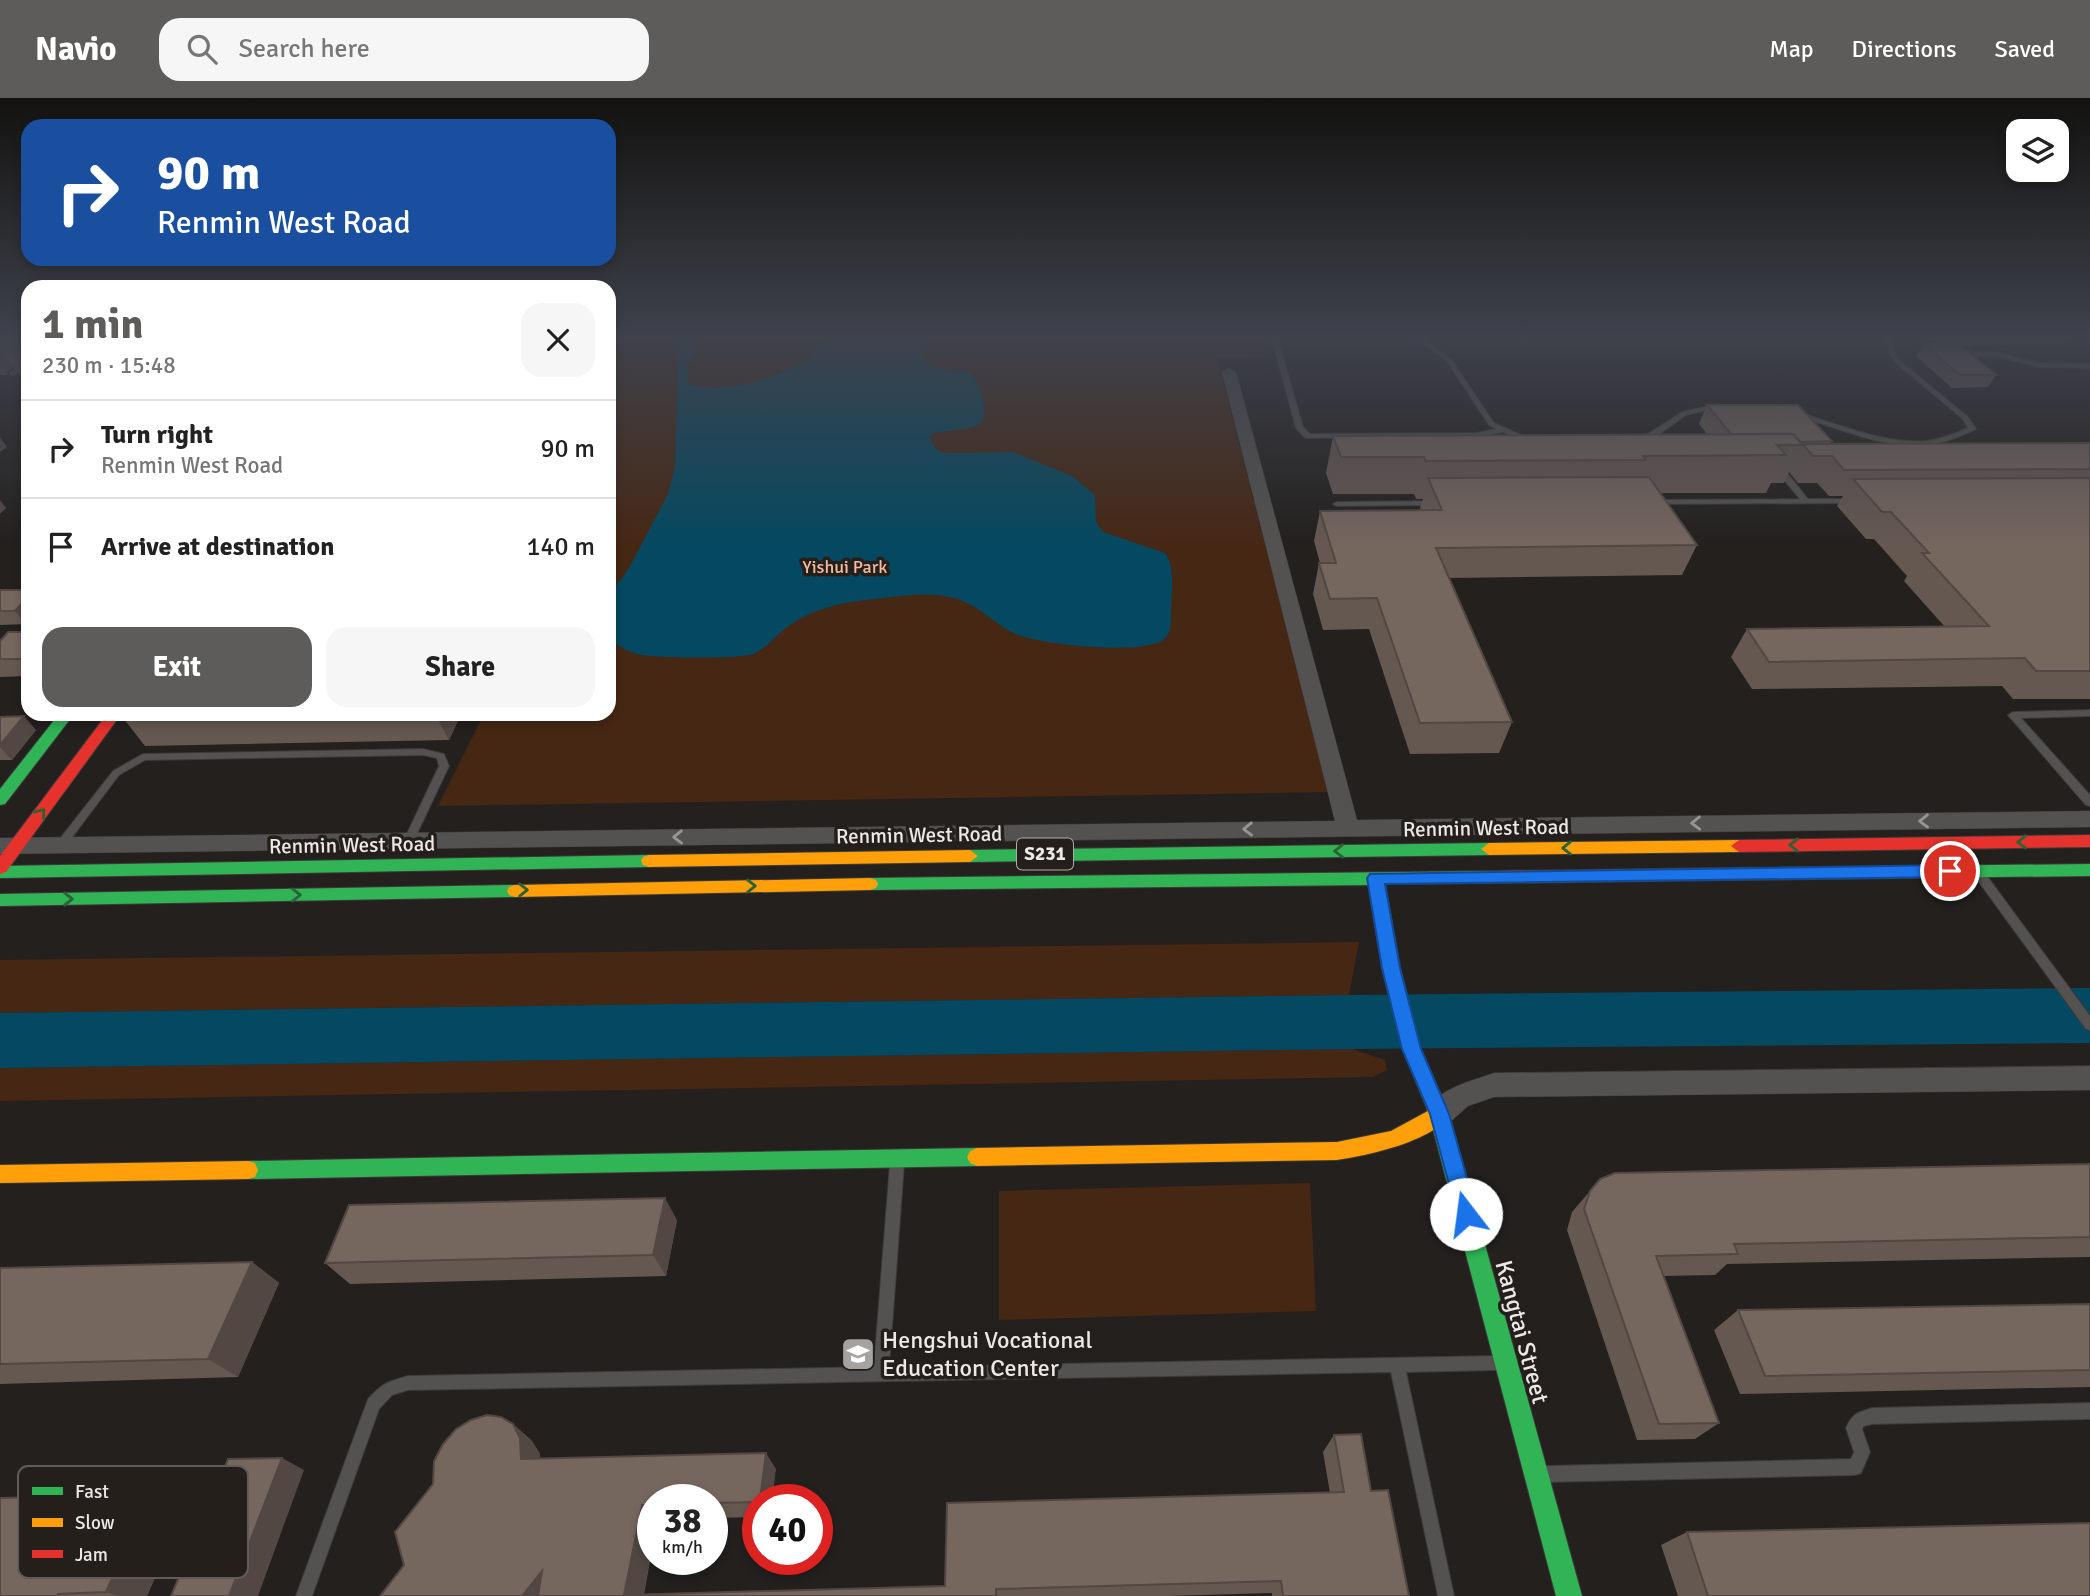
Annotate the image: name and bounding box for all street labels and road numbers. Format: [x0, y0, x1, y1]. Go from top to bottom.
street label: Renmin West Road [1403, 814, 1569, 842]
street label: Renmin West Road [836, 821, 1002, 849]
street label: Renmin West Road [269, 831, 435, 859]
road number: S231 [1017, 838, 1073, 870]
street label: Kangtai Street [1488, 1257, 1556, 1407]

